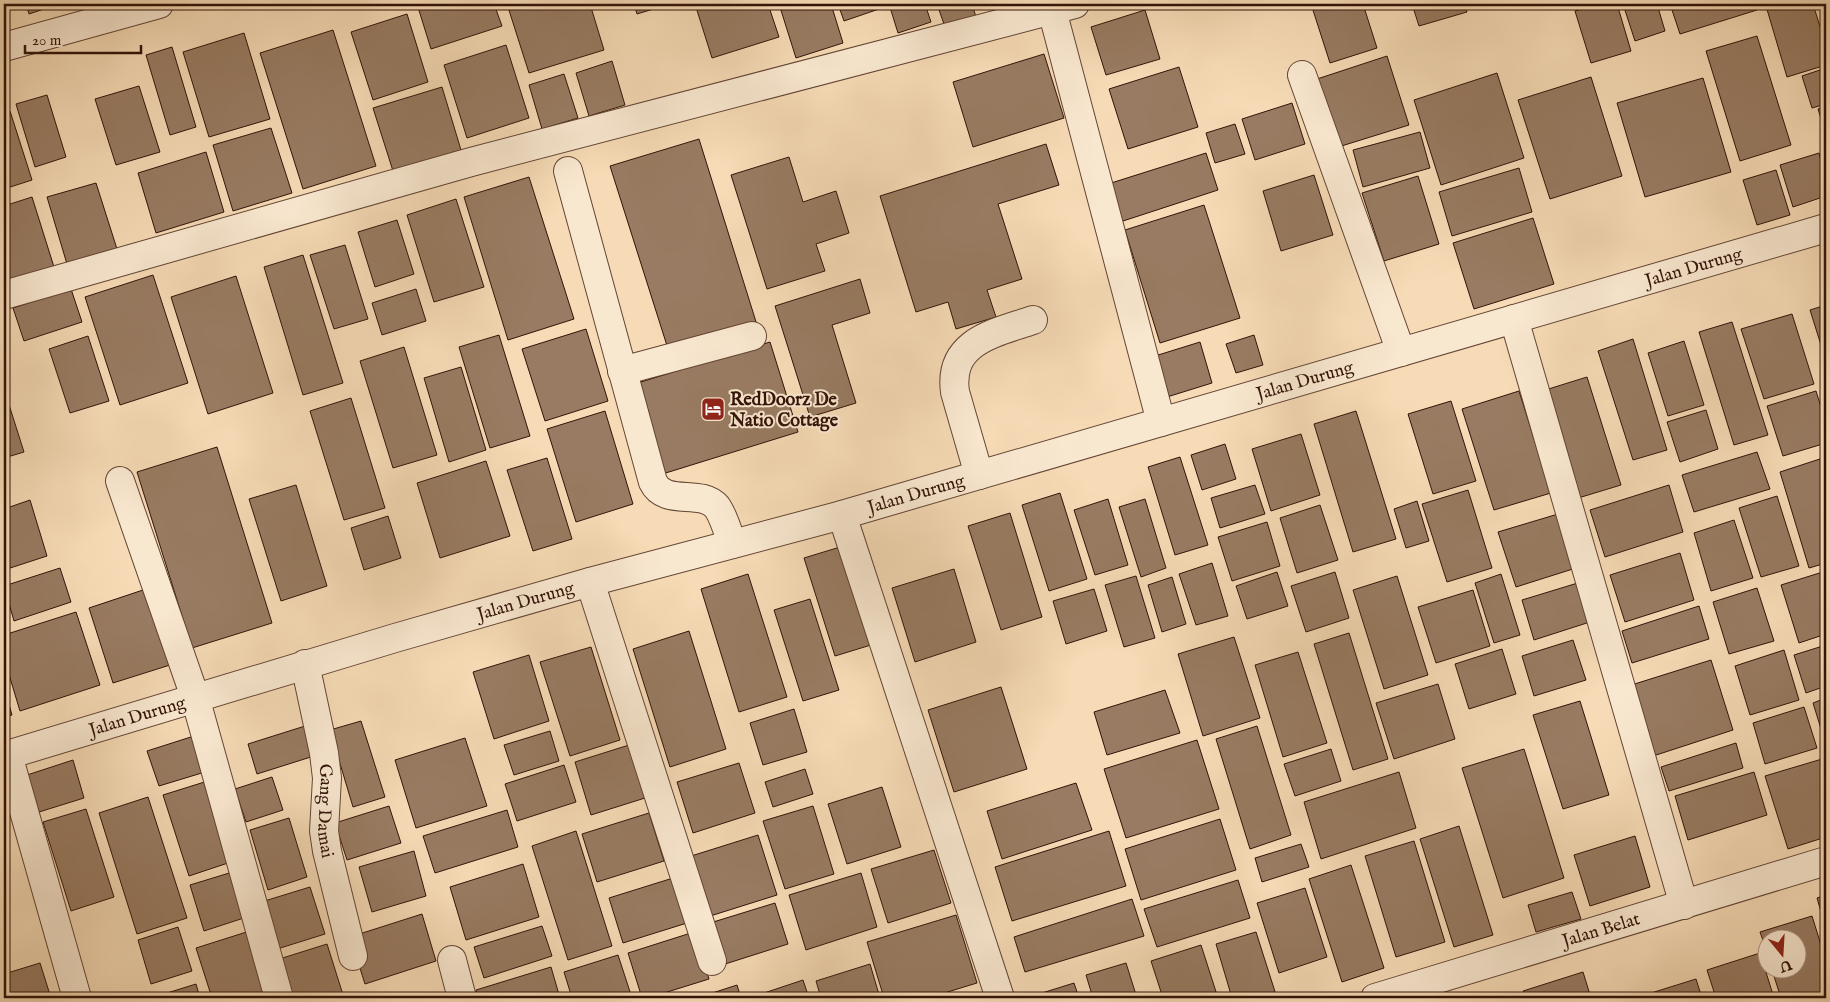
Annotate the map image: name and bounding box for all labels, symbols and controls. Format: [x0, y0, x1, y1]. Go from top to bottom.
scale bar [25, 22, 141, 54]
text: 20 m [32, 31, 62, 50]
street label: Jalan Durung [1641, 243, 1745, 294]
street label: Jalan Durung [1252, 356, 1357, 407]
place label: RedDoorz De Natio Cottage [729, 389, 839, 433]
hotel icon: RedDoorz De Natio Cottage [700, 396, 726, 422]
street label: Jalan Durung [863, 470, 968, 520]
street label: Jalan Durung [473, 577, 577, 627]
street label: Jalan Durung [84, 692, 189, 743]
street label: Gang Damai [311, 763, 338, 861]
street label: Jalan Belat [1558, 908, 1643, 954]
north arrow [1758, 930, 1808, 980]
text: U [1776, 955, 1795, 976]

